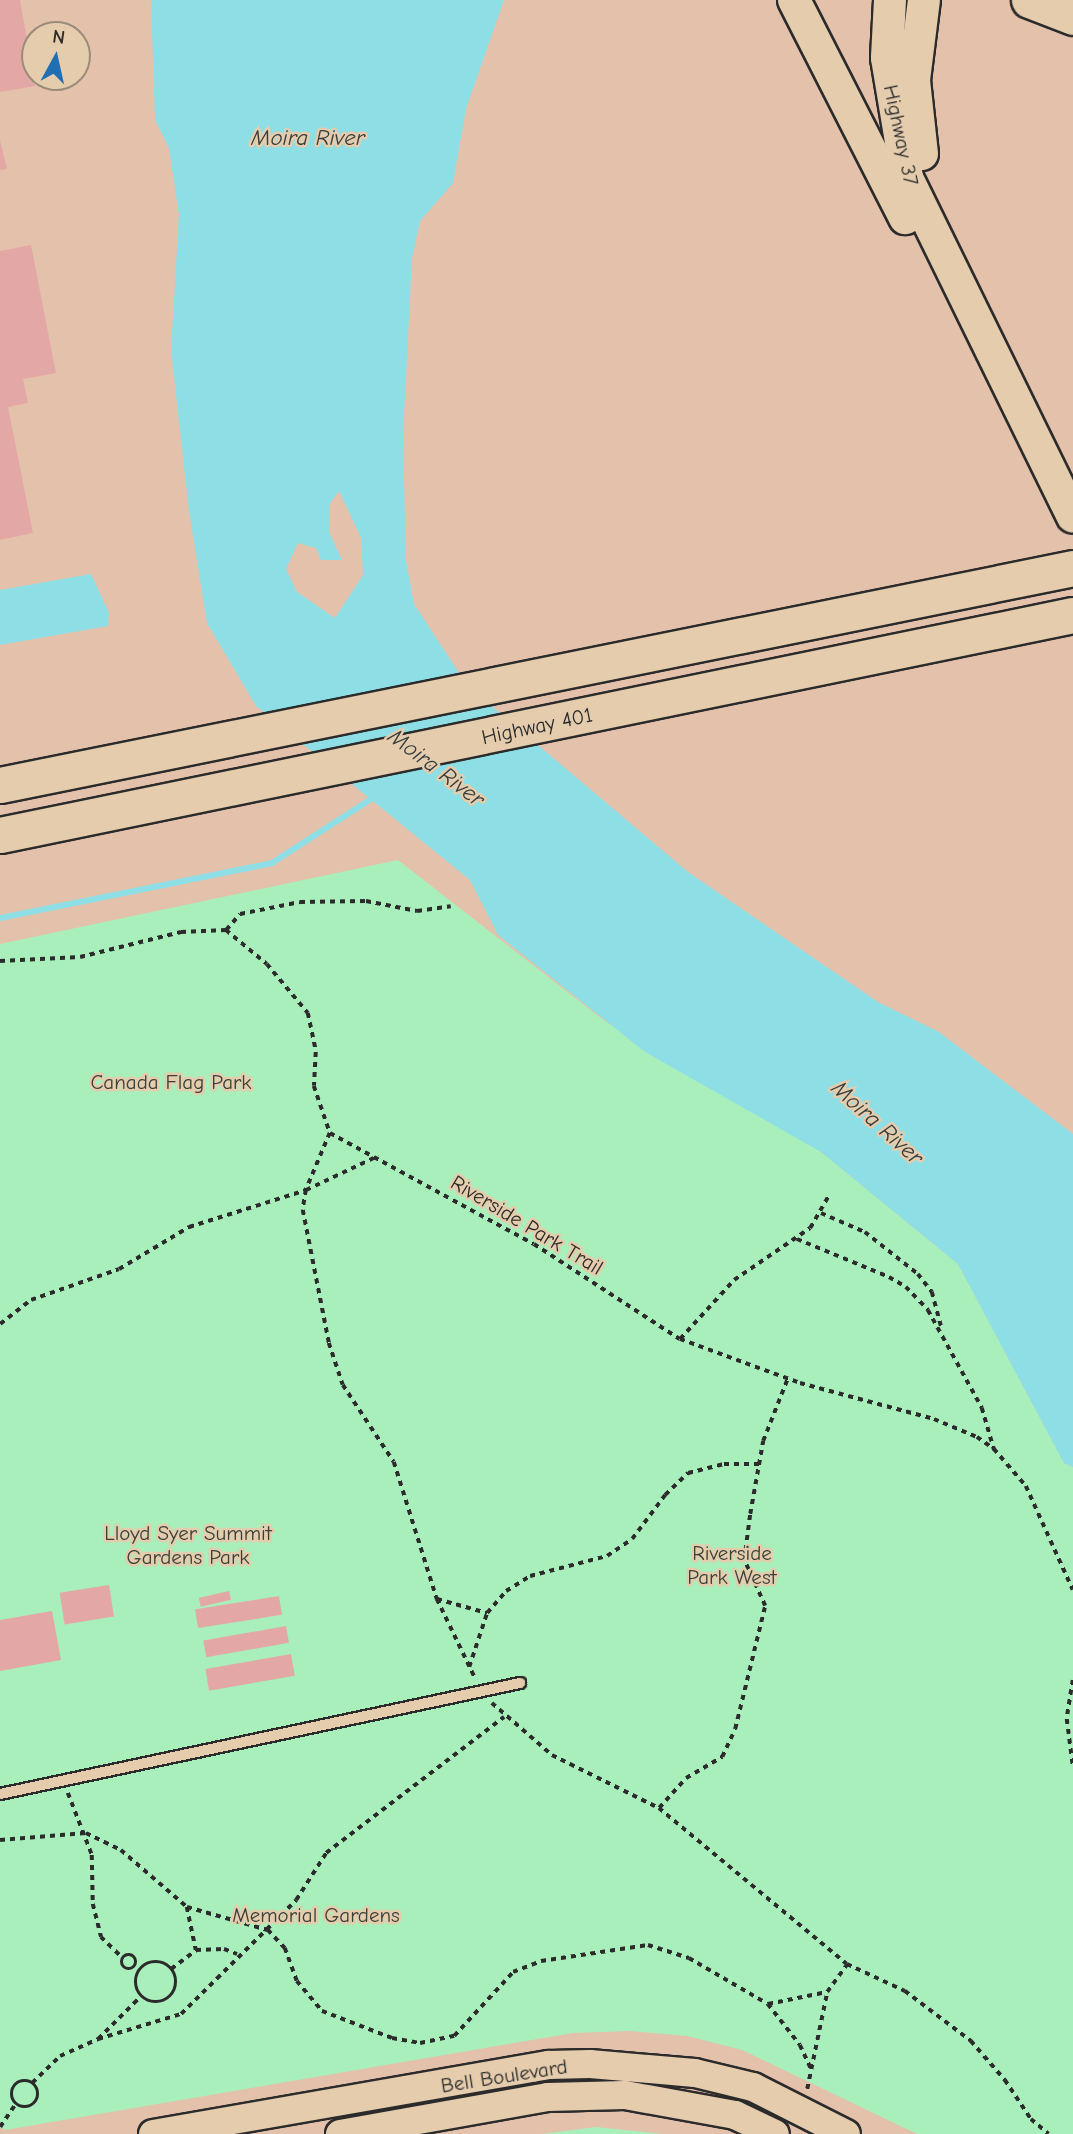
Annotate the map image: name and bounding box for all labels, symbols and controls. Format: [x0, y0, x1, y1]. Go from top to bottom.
north arrow [21, 21, 91, 91]
text: N [51, 25, 66, 49]
street label: Highway 37 [878, 82, 924, 188]
water label: Moira River [251, 124, 365, 152]
street label: Highway 401 [479, 702, 595, 750]
water label: Moira River [382, 723, 490, 813]
park label: Canada Flag Park [90, 1069, 252, 1095]
water label: Moira River [825, 1075, 929, 1171]
street label: Riverside Park Trail [446, 1170, 608, 1280]
park label: Lloyd Syer Summit Gardens Park [104, 1520, 272, 1570]
park label: Riverside Park West [687, 1540, 777, 1590]
park label: Memorial Gardens [232, 1902, 400, 1928]
street label: Bell Boulevard [439, 2054, 569, 2098]

